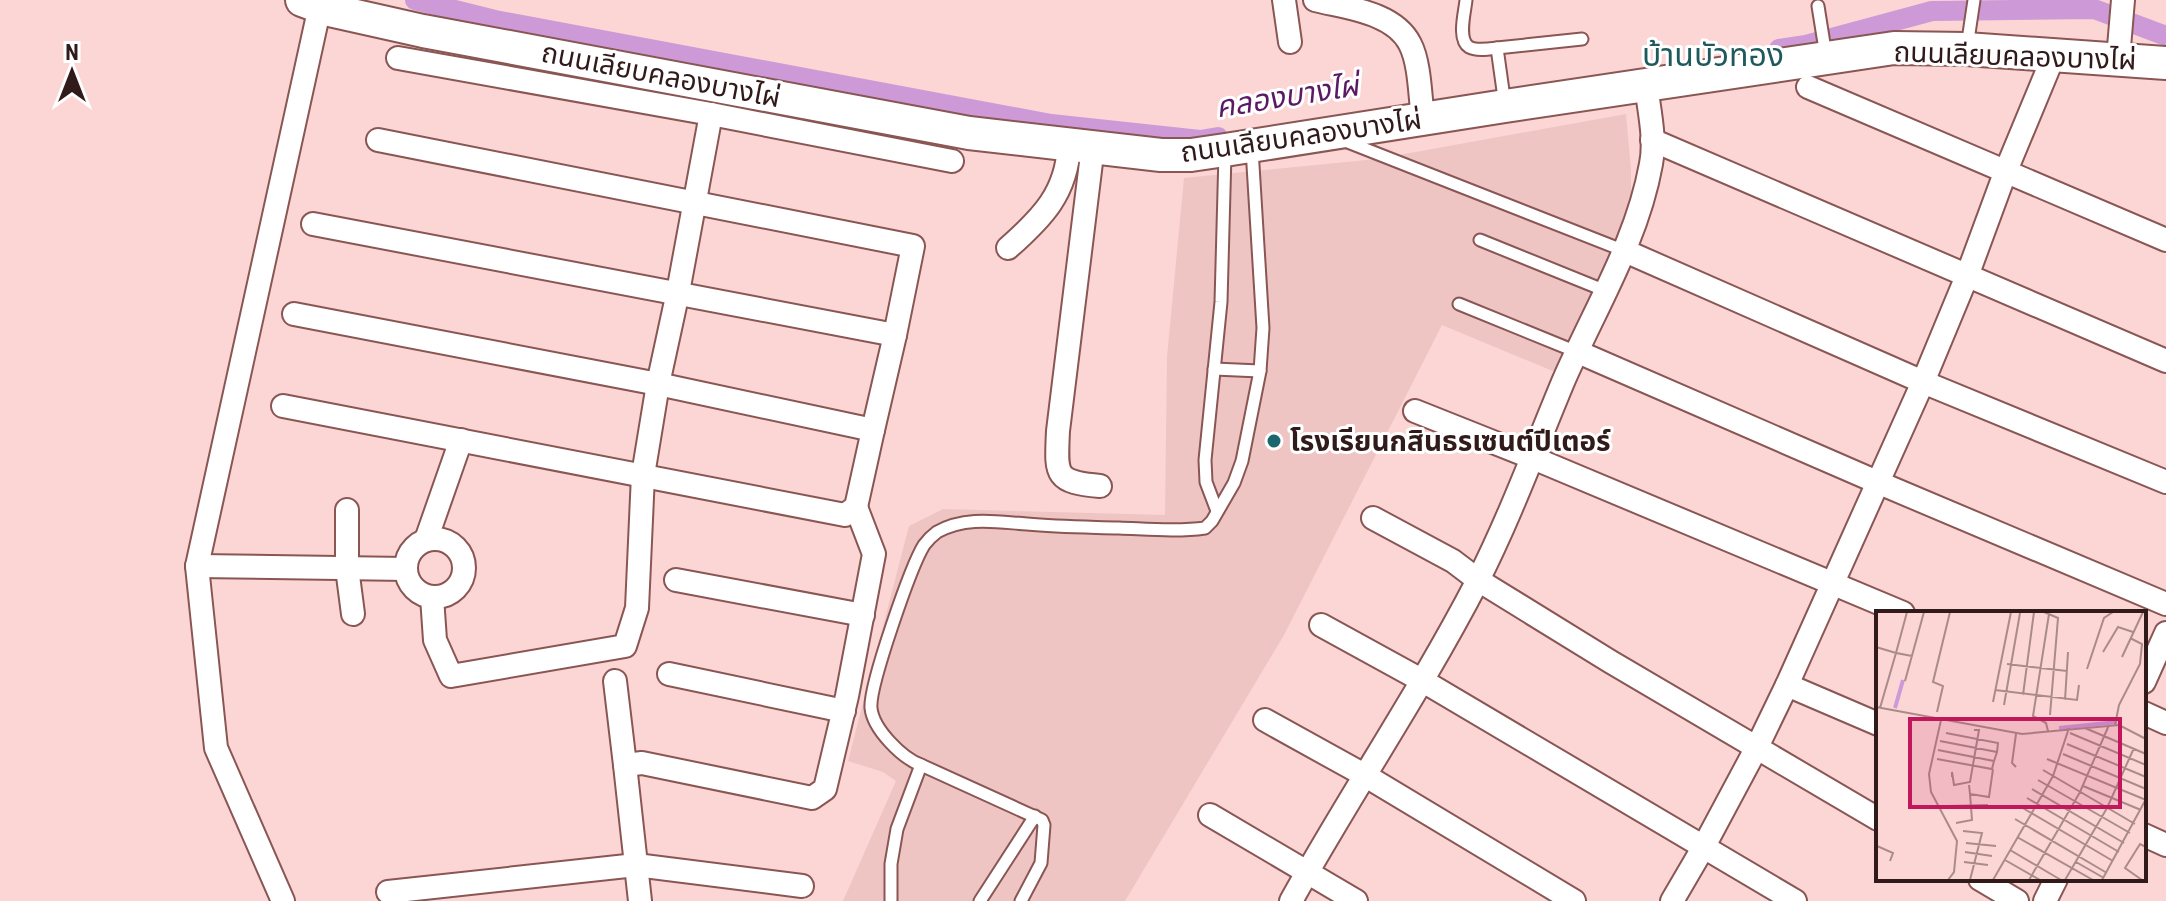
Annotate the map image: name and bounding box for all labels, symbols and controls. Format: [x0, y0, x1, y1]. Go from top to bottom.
north arrow [32, 32, 112, 112]
street label: ถนนเลียบคลองบางไผ่ [1893, 35, 2137, 77]
street label: ถนนเลียบคลองบางไผ่ [539, 36, 783, 114]
district label: บ้านบัวทอง [1642, 36, 1784, 74]
text: N [65, 40, 79, 65]
water label: คลองบางไผ่ [1213, 67, 1365, 125]
street label: ถนนเลียบคลองบางไผ่ [1178, 103, 1424, 169]
place label: โรงเรียนกสินธรเซนต์ปีเตอร์ [1290, 425, 1611, 458]
marker: โรงเรียนกสินธรเซนต์ปีเตอร์ [1265, 432, 1283, 450]
inset map [1876, 611, 2146, 881]

